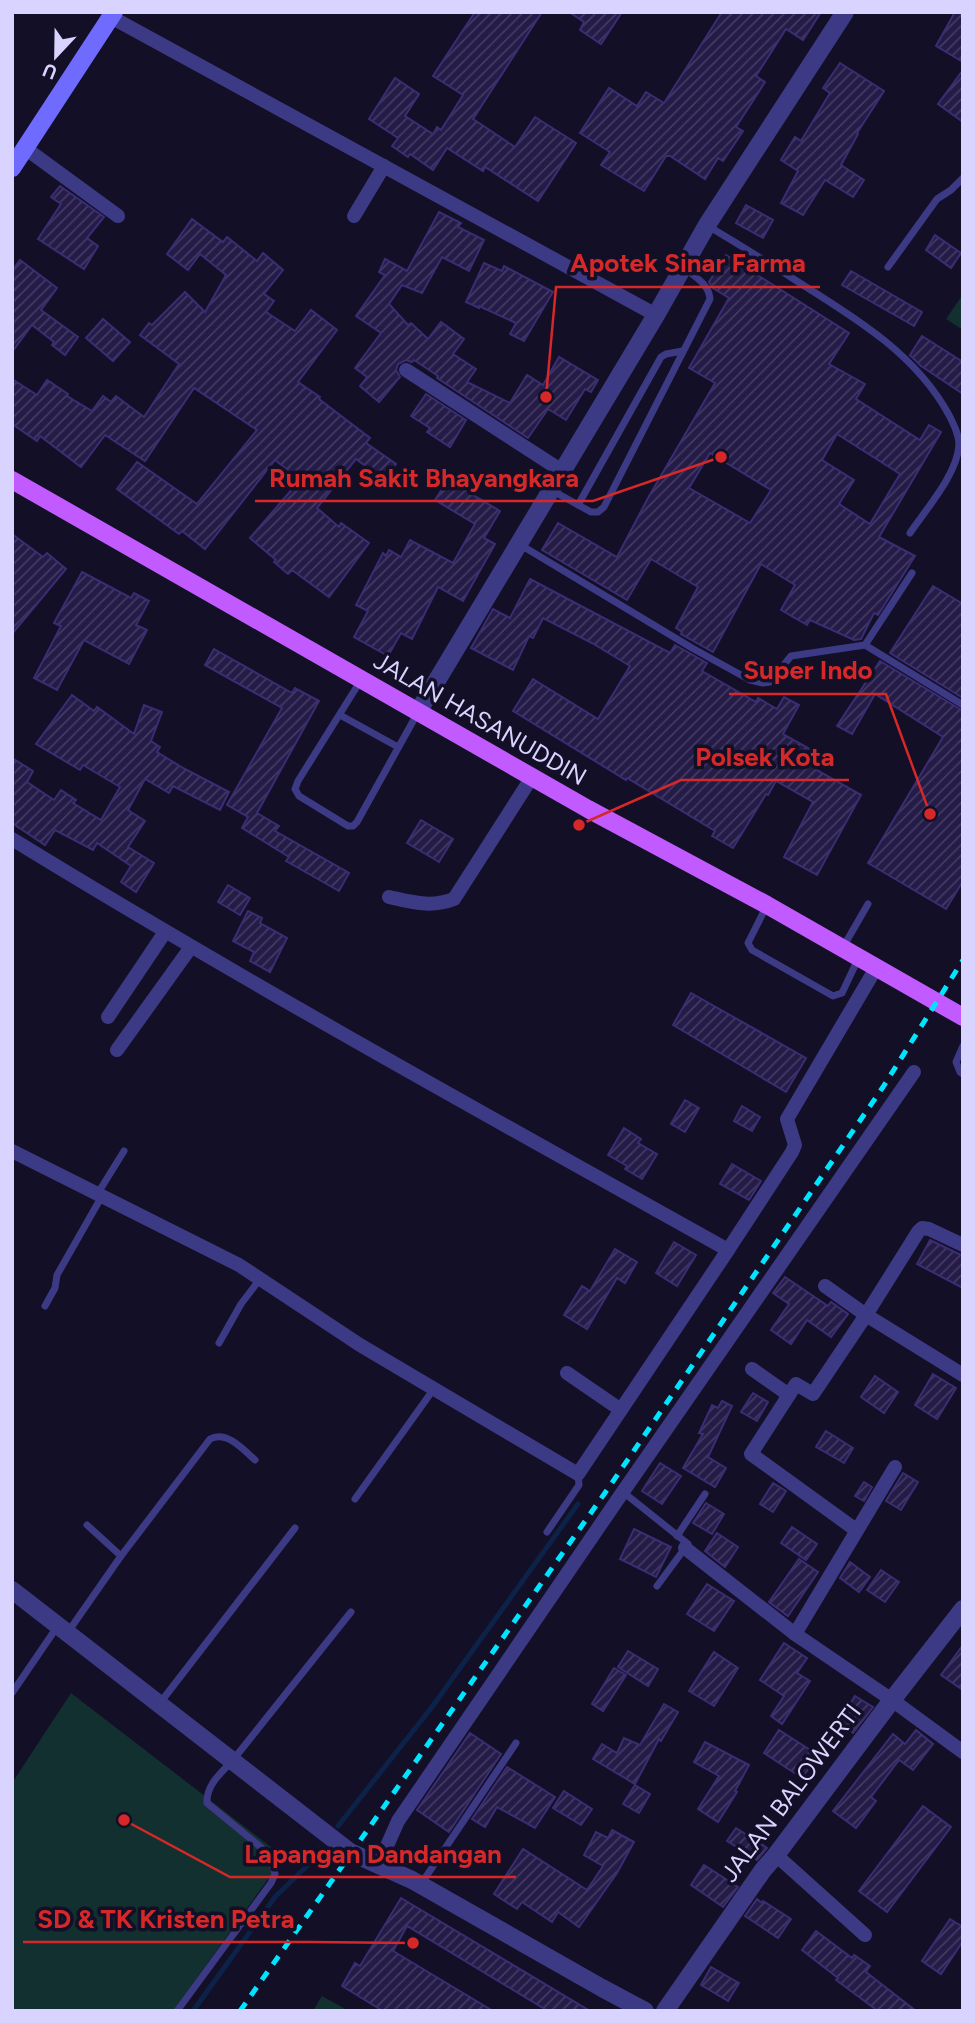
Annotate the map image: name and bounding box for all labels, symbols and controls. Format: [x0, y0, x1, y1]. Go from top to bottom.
north arrow [21, 21, 91, 91]
text: U [39, 58, 60, 84]
callout: Apotek Sinar Farma [556, 240, 820, 287]
text: Apotek Sinar Farma [570, 247, 806, 279]
callout: Rumah Sakit Bhayangkara [255, 454, 593, 501]
text: Rumah Sakit Bhayangkara [269, 462, 579, 494]
street label: JALAN HASANUDDIN [369, 646, 592, 791]
callout: Super Indo [729, 647, 886, 694]
text: Super Indo [743, 654, 873, 686]
callout: Polsek Kota [681, 733, 849, 780]
text: Polsek Kota [695, 741, 835, 773]
street label: JALAN BALOWERTI [714, 1698, 867, 1887]
callout: Lapangan Dandangan [230, 1830, 516, 1877]
text: Lapangan Dandangan [244, 1838, 502, 1870]
callout: SD & TK Kristen Petra [23, 1895, 309, 1942]
text: SD & TK Kristen Petra [37, 1903, 295, 1935]

